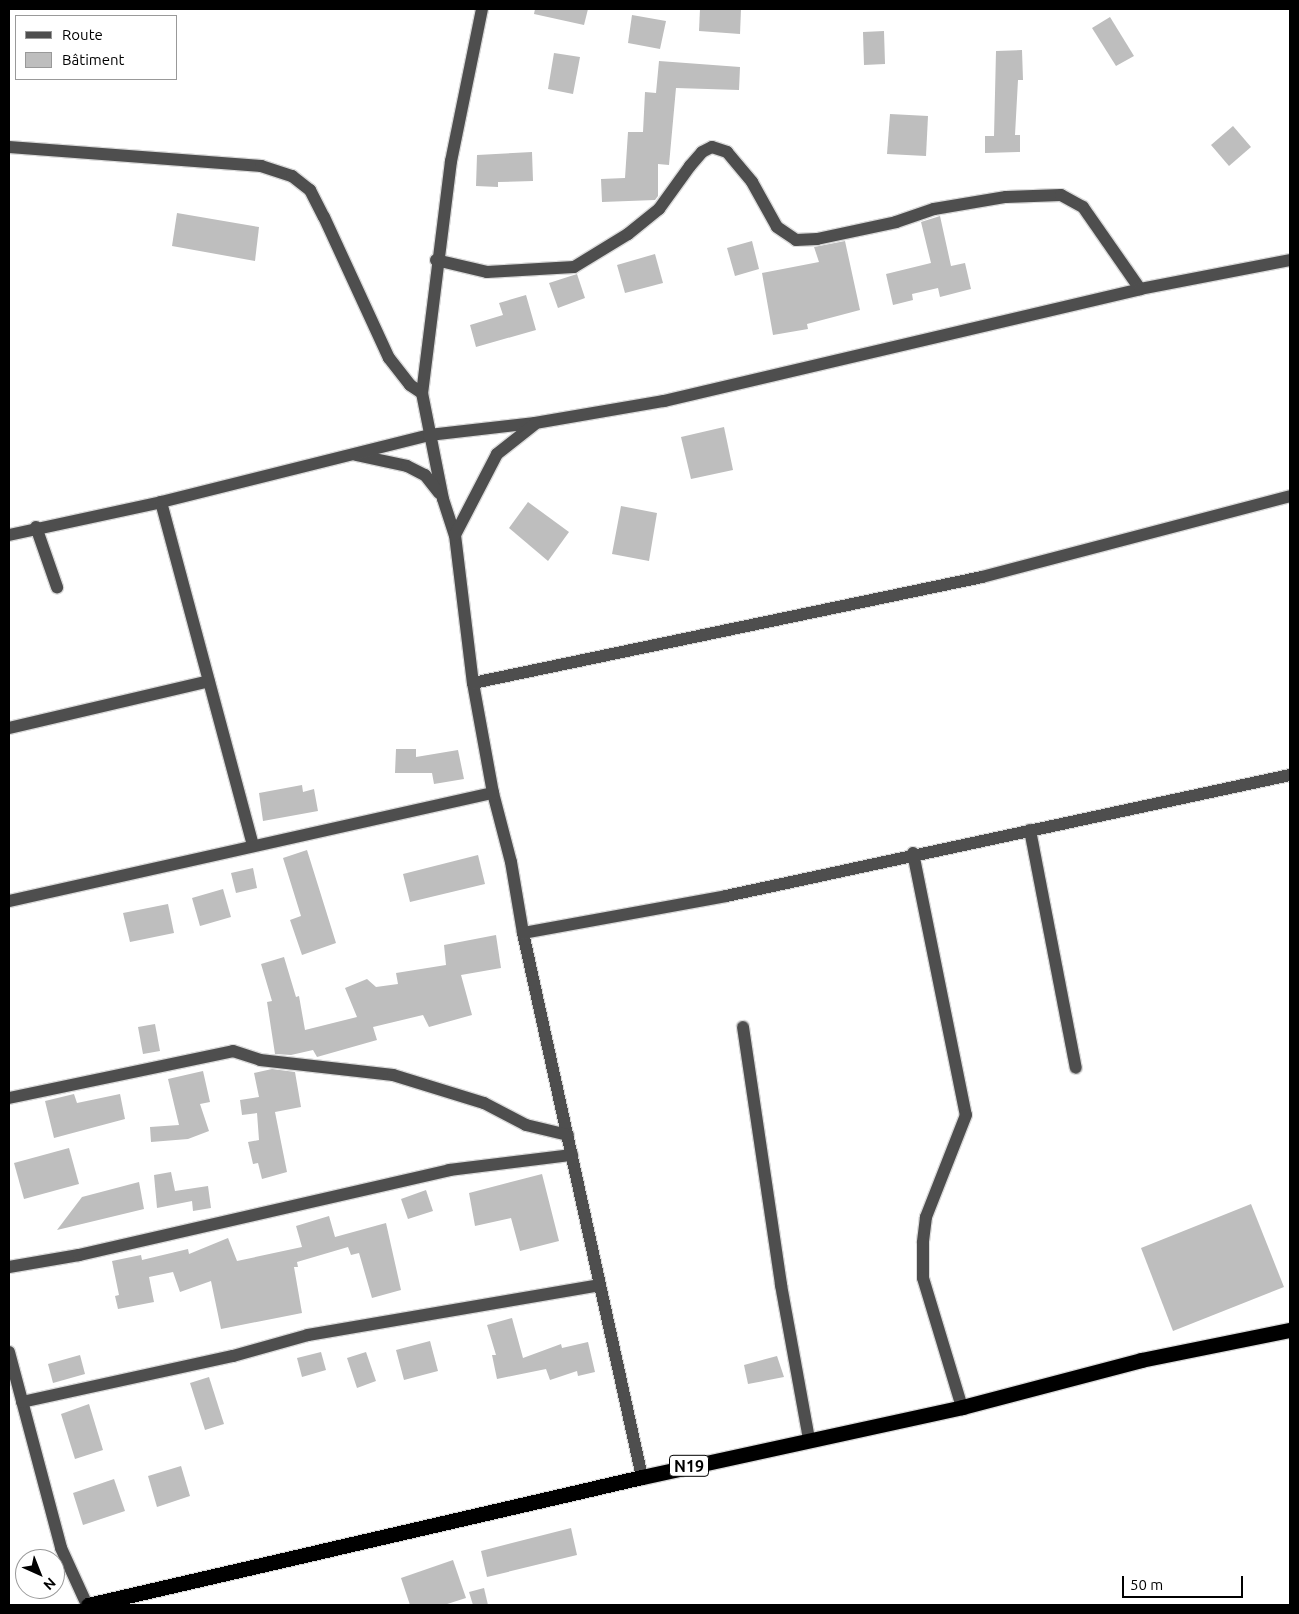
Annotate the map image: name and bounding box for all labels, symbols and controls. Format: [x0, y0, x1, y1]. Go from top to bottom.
legend [15, 15, 178, 80]
text: Route [62, 26, 103, 43]
text: Bâtiment [62, 51, 124, 68]
road number: N19 [669, 1452, 709, 1480]
north arrow [15, 1549, 65, 1599]
scale bar [1124, 1566, 1245, 1598]
text: N [40, 1575, 59, 1593]
text: 50 m [1130, 1576, 1163, 1593]

